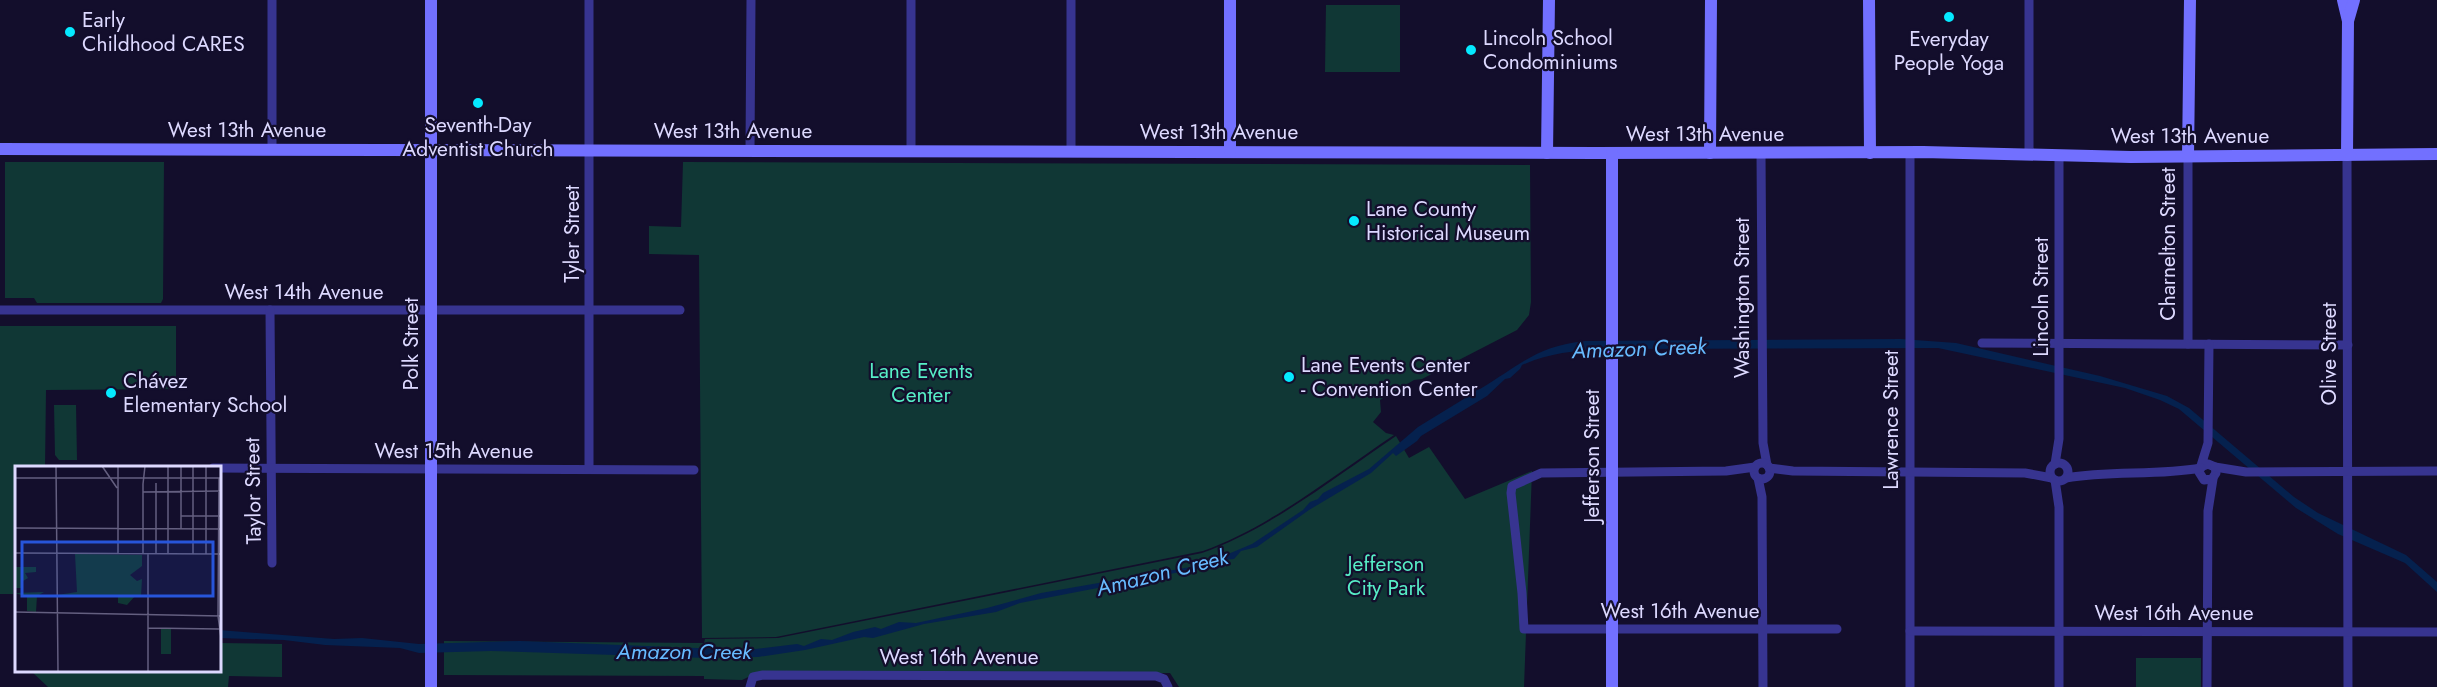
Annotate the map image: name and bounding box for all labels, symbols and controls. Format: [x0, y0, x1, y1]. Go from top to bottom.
place label: Early Childhood CARES [82, 5, 245, 59]
marker: Everyday People Yoga [1942, 10, 1956, 24]
place label: Lincoln School Condominiums [1483, 23, 1618, 77]
place label: Everyday People Yoga [1894, 24, 2004, 78]
marker: Early Childhood CARES [63, 25, 77, 39]
marker: Lincoln School Condominiums [1464, 43, 1478, 57]
marker: Seventh-Day Adventist Church [471, 96, 485, 110]
place label: Seventh-Day Adventist Church [402, 110, 554, 164]
street label: West 13th Avenue [168, 115, 326, 145]
street label: West 13th Avenue [654, 116, 812, 146]
street label: West 13th Avenue [1140, 117, 1298, 147]
street label: West 13th Avenue [1626, 119, 1784, 149]
street label: West 13th Avenue [2111, 121, 2269, 151]
street label: Charnelton Street [2153, 167, 2183, 321]
street label: Tyler Street [557, 185, 587, 283]
place label: Lane County Historical Museum [1366, 194, 1530, 248]
marker: Lane County Historical Museum [1347, 214, 1361, 228]
street label: Washington Street [1727, 218, 1757, 378]
street label: Lincoln Street [2026, 237, 2056, 357]
street label: West 14th Avenue [224, 277, 384, 307]
street label: Polk Street [396, 298, 426, 390]
street label: Olive Street [2314, 302, 2344, 406]
water label: Amazon Creek [1570, 330, 1709, 366]
place label: Lane Events Center - Convention Center [1301, 350, 1479, 404]
street label: Lawrence Street [1876, 350, 1906, 490]
park label: Lane Events Center [869, 356, 973, 410]
place label: Chávez Elementary School [123, 366, 287, 420]
marker: Lane Events Center - Convention Center [1282, 370, 1296, 384]
marker: Chávez Elementary School [104, 386, 118, 400]
street label: Jefferson Street [1577, 389, 1607, 526]
street label: West 15th Avenue [375, 436, 534, 466]
street label: Taylor Street [237, 437, 269, 545]
inset map [15, 466, 220, 672]
water label: Amazon Creek [1092, 540, 1233, 604]
park label: Jefferson City Park [1345, 549, 1426, 603]
street label: West 16th Avenue [1600, 596, 1760, 626]
street label: West 16th Avenue [2094, 598, 2254, 628]
water label: Amazon Creek [616, 635, 753, 667]
street label: West 16th Avenue [879, 642, 1039, 672]

